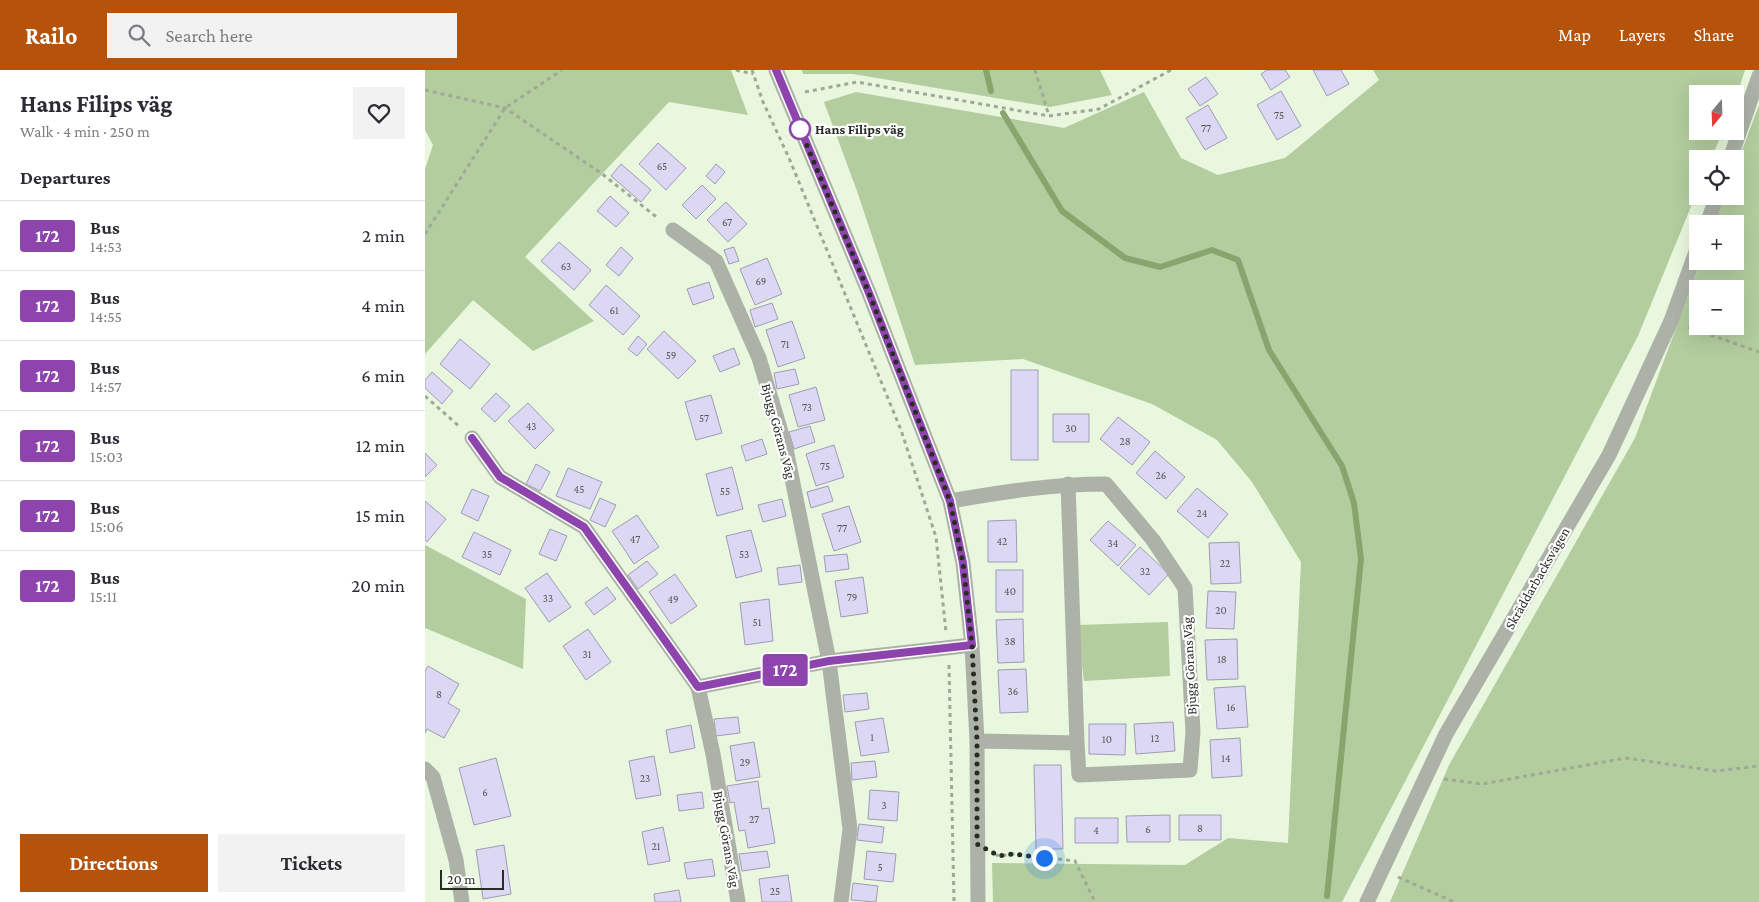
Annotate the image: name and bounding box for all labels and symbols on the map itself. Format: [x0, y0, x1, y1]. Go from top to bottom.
north arrow [1689, 85, 1744, 140]
house number: 75 [1274, 109, 1284, 121]
marker: Hans Filips väg [789, 118, 811, 140]
place label: Hans Filips väg [815, 121, 904, 137]
house number: 77 [1201, 122, 1211, 134]
house number: 65 [657, 160, 667, 172]
house number: 67 [722, 216, 732, 228]
house number: 63 [561, 260, 571, 272]
house number: 69 [756, 275, 766, 287]
house number: 61 [609, 304, 619, 316]
house number: 71 [781, 338, 790, 350]
house number: 59 [666, 349, 676, 361]
street label: Bjugg Görans Väg [758, 382, 799, 481]
house number: 73 [802, 401, 812, 413]
house number: 57 [699, 412, 709, 424]
house number: 43 [526, 420, 536, 432]
house number: 30 [1065, 422, 1077, 434]
house number: 28 [1119, 435, 1131, 447]
house number: 75 [820, 460, 830, 472]
house number: 26 [1156, 469, 1166, 481]
house number: 45 [574, 483, 584, 495]
house number: 55 [720, 485, 730, 497]
house number: 24 [1197, 507, 1208, 519]
house number: 77 [837, 522, 847, 534]
street label: Skräddarbacksvägen [1501, 524, 1573, 632]
house number: 47 [630, 533, 640, 545]
house number: 42 [997, 535, 1007, 547]
house number: 34 [1108, 537, 1119, 549]
house number: 35 [482, 548, 492, 560]
house number: 53 [739, 548, 749, 560]
house number: 22 [1220, 557, 1230, 569]
house number: 32 [1140, 565, 1150, 577]
house number: 40 [1004, 585, 1016, 597]
house number: 79 [847, 591, 857, 603]
house number: 33 [543, 592, 553, 604]
house number: 49 [667, 593, 679, 605]
house number: 20 [1215, 604, 1227, 616]
house number: 51 [753, 616, 762, 628]
street label: Bjugg Görans Väg [1178, 616, 1201, 715]
house number: 38 [1004, 635, 1016, 647]
house number: 31 [583, 648, 592, 660]
house number: 18 [1217, 653, 1227, 665]
line badge: 172 [756, 654, 814, 686]
house number: 36 [1008, 685, 1018, 697]
house number: 8 [436, 688, 442, 700]
house number: 16 [1226, 701, 1236, 713]
house number: 1 [870, 731, 874, 743]
house number: 12 [1151, 732, 1159, 744]
house number: 10 [1102, 733, 1112, 745]
house number: 14 [1221, 752, 1231, 764]
house number: 29 [740, 756, 750, 768]
house number: 23 [640, 772, 650, 784]
house number: 6 [482, 786, 488, 798]
street label: Bjugg Görans Väg [710, 789, 743, 889]
house number: 3 [881, 799, 887, 811]
house number: 27 [749, 813, 759, 825]
house number: 8 [1197, 822, 1203, 834]
house number: 6 [1145, 823, 1151, 835]
house number: 4 [1093, 824, 1099, 836]
house number: 21 [652, 840, 661, 852]
your location [1032, 846, 1057, 871]
house number: 5 [877, 861, 883, 873]
scale bar [440, 867, 504, 890]
house number: 25 [770, 885, 780, 897]

